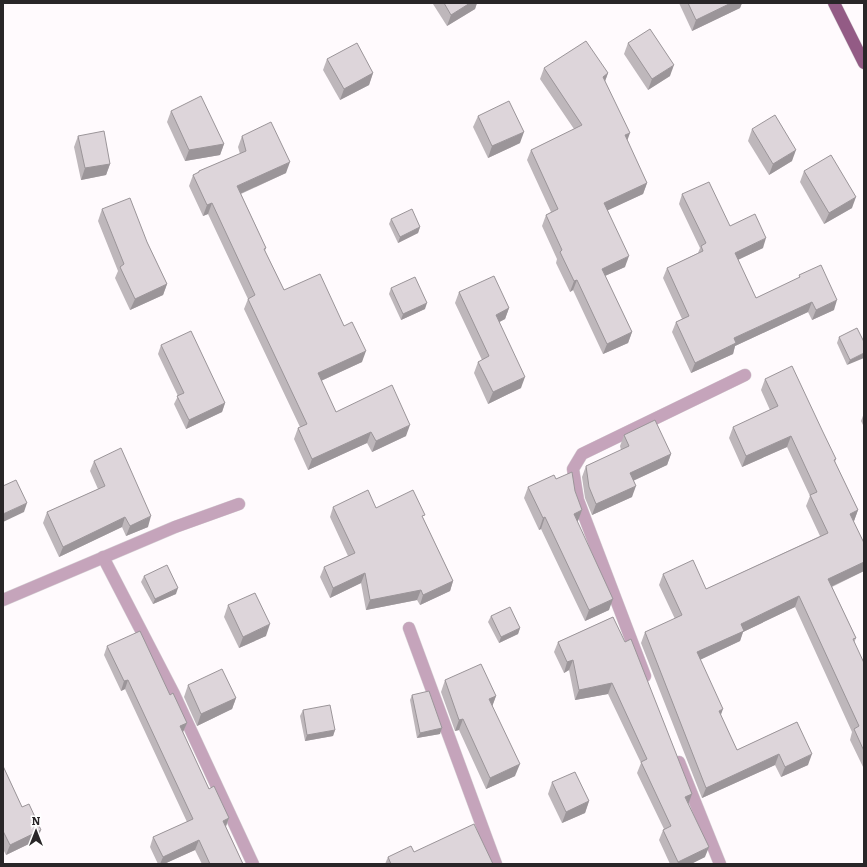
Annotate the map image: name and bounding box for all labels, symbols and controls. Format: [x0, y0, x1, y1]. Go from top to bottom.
north arrow [16, 811, 56, 851]
text: N [32, 815, 41, 828]

